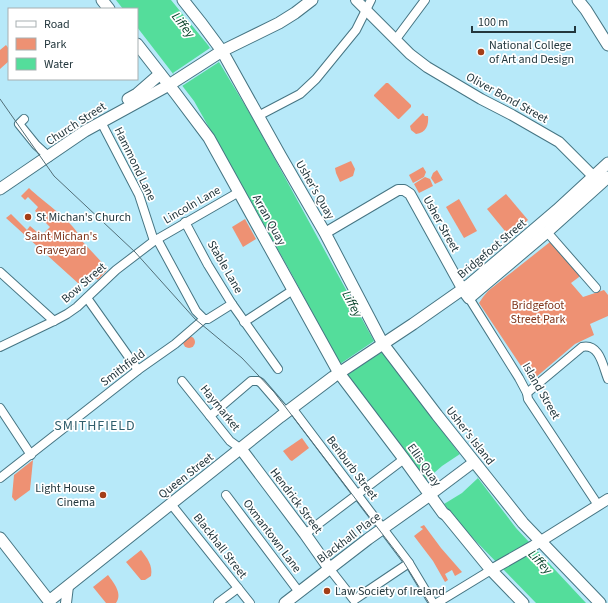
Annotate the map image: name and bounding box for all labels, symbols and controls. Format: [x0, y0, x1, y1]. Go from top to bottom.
legend [8, 8, 138, 80]
water label: Liffey [167, 8, 199, 42]
scale bar [472, 8, 575, 34]
text: 100 m [478, 14, 508, 31]
text: Road [44, 16, 70, 33]
text: Park [44, 36, 66, 53]
place label: National College of Art and Design [489, 37, 574, 68]
marker: National College of Art and Design [476, 47, 486, 57]
text: Water [44, 56, 74, 73]
street label: Oliver Bond Street [463, 68, 551, 128]
street label: Church Street [43, 98, 109, 150]
street label: Hammond Lane [110, 124, 160, 204]
street label: Usher's Quay [291, 157, 339, 223]
street label: Lincoln Lane [160, 182, 224, 228]
street label: Arran Quay [248, 192, 290, 249]
street label: Usher Street [419, 193, 463, 255]
place label: St Michan's Church [36, 209, 131, 226]
marker: St Michan's Church [23, 212, 33, 222]
street label: Bridgefoot Street [454, 215, 530, 283]
park label: Saint Michan's Graveyard [25, 228, 97, 259]
street label: Stable Lane [203, 237, 247, 297]
street label: Bow Street [58, 259, 110, 307]
water label: Liffey [337, 287, 367, 322]
park label: Bridgefoot Street Park [511, 297, 566, 328]
street label: Smithfield [97, 346, 149, 390]
street label: Island Street [518, 359, 564, 423]
street label: Haymarket [196, 381, 244, 435]
street label: Usher's Island [442, 403, 498, 469]
district label: SMITHFIELD [54, 416, 136, 436]
street label: Benburb Street [322, 433, 382, 503]
street label: Ellis Quay [403, 440, 445, 490]
street label: Queen Street [155, 449, 217, 503]
street label: Hendrick Street [266, 465, 326, 537]
place label: Light House Cinema [35, 480, 95, 511]
marker: Light House Cinema [98, 490, 108, 500]
street label: Oxmantown Lane [239, 496, 305, 576]
street label: Blackhall Place [314, 508, 384, 568]
street label: Blackhall Street [189, 510, 251, 582]
water label: Liffey [524, 546, 557, 579]
place label: Law Society of Ireland [335, 583, 445, 600]
marker: Law Society of Ireland [322, 586, 332, 596]

